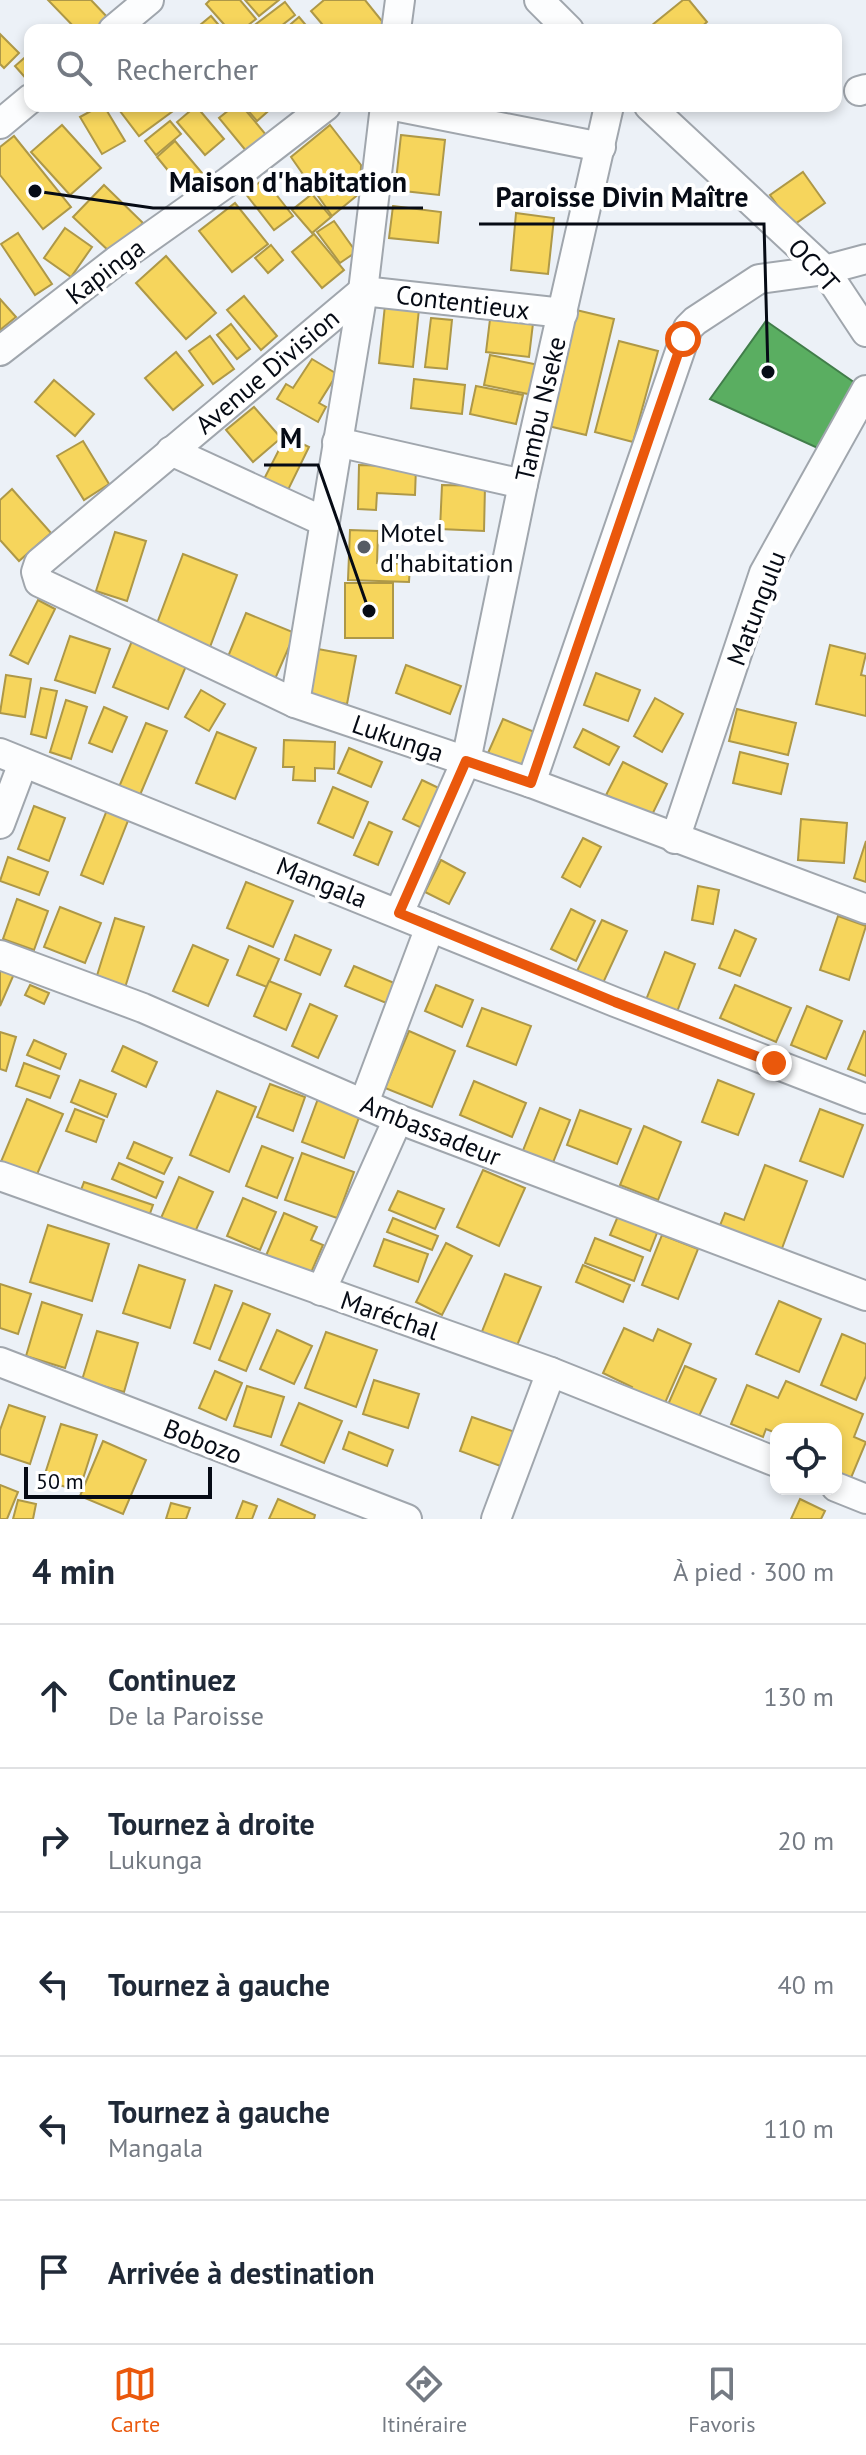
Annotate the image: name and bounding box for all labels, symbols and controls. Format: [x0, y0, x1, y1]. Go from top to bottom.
search box [24, 24, 842, 112]
icon: search [52, 46, 96, 90]
text: Rechercher [116, 49, 258, 88]
callout: Maison d'habitation [153, 156, 423, 208]
text: Maison d'habitation [169, 163, 407, 200]
callout: Paroisse Divin Maître [479, 172, 764, 224]
text: Paroisse Divin Maître [496, 178, 748, 215]
street label: Kapinga [59, 231, 151, 311]
street label: OCPT [781, 231, 847, 299]
street label: Contentieux [394, 277, 532, 327]
street label: Avenue Division [188, 301, 346, 441]
route start [665, 321, 701, 357]
street label: Tambu Nseke [507, 333, 573, 485]
callout: M [264, 413, 318, 465]
text: M [280, 419, 302, 456]
place label: Motel d'habitation [380, 516, 513, 579]
marker: Motel d'habitation [355, 538, 373, 556]
street label: Matungulu [719, 546, 793, 670]
street label: Lukunga [348, 707, 448, 769]
street label: Mangala [272, 849, 372, 915]
route end [756, 1045, 792, 1081]
street label: Ambassadeur [356, 1087, 506, 1173]
street label: Maréchal [337, 1283, 444, 1347]
street label: Bobozo [159, 1411, 247, 1471]
map controls [770, 1423, 842, 1495]
button: locate [770, 1423, 842, 1495]
scale bar [24, 1463, 212, 1499]
text: 50 m [36, 1467, 84, 1495]
text: 4 min [32, 1549, 115, 1593]
text: À pied · 300 m [673, 1555, 834, 1588]
text: Continuez [108, 1660, 236, 1699]
icon: ahead [32, 1674, 76, 1718]
text: 130 m [763, 1680, 834, 1713]
text: De la Paroisse [108, 1699, 264, 1732]
text: Tournez à droite [108, 1804, 315, 1843]
icon: right [32, 1818, 76, 1862]
text: 20 m [778, 1824, 834, 1857]
text: Lukunga [108, 1843, 202, 1876]
icon: left [32, 1962, 76, 2006]
text: Tournez à gauche [108, 1965, 330, 2004]
text: 40 m [778, 1968, 834, 2001]
text: Tournez à gauche [108, 2092, 330, 2131]
icon: left [32, 2106, 76, 2150]
text: 110 m [763, 2112, 834, 2145]
text: Mangala [108, 2131, 203, 2164]
icon: arrive [32, 2250, 76, 2294]
text: Arrivée à destination [108, 2253, 375, 2292]
tab: Carte [111, 2362, 160, 2438]
tab: Itinéraire [381, 2362, 467, 2438]
tab: Favoris [688, 2362, 755, 2438]

